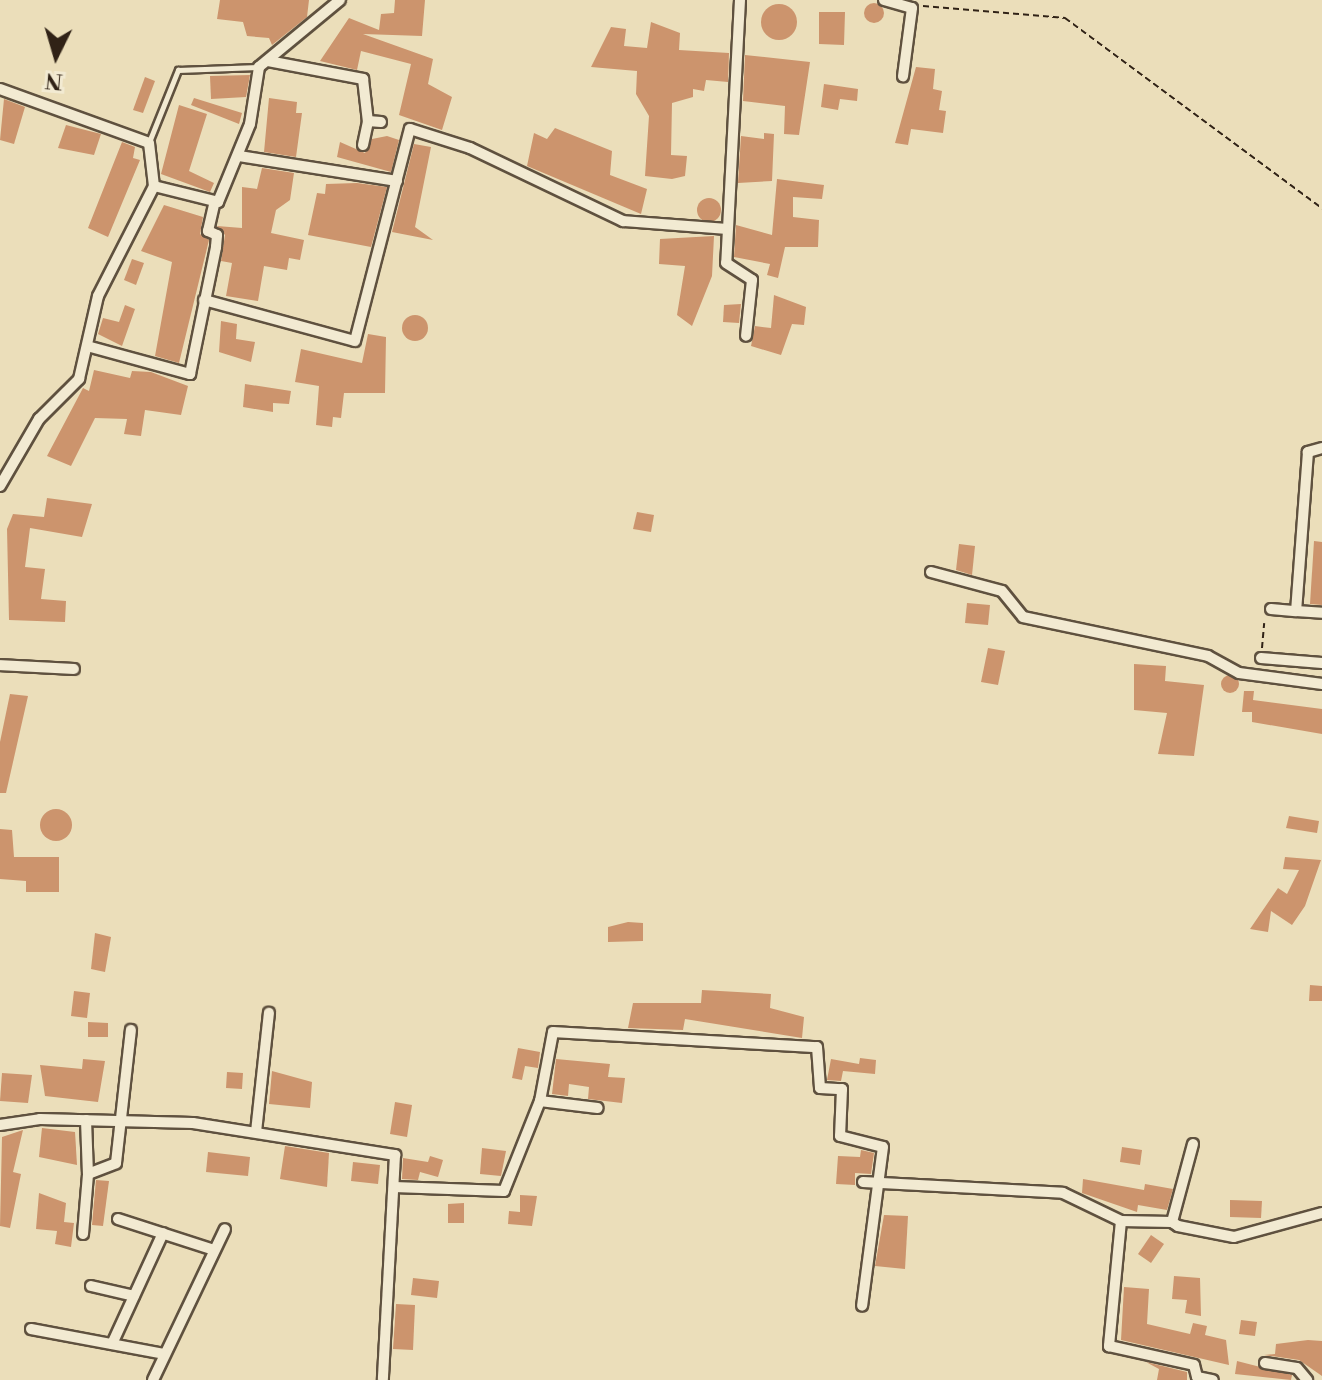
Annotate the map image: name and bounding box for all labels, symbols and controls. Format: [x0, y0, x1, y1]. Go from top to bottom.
north arrow [16, 16, 96, 96]
text: N [44, 66, 64, 95]

